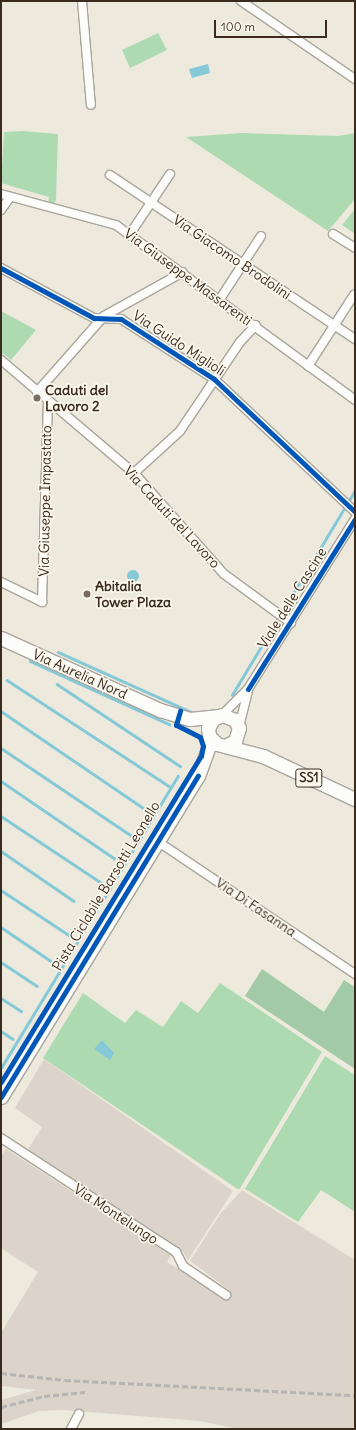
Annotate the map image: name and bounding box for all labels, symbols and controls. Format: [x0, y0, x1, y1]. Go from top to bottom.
scale bar [216, 12, 329, 38]
text: 100 m [221, 19, 255, 34]
street label: Via Giacomo Brodolini [170, 211, 294, 303]
street label: Via Giuseppe Massarenti [121, 225, 255, 329]
street label: Via Guido Miglioli [130, 307, 228, 379]
place label: Caduti del Lavoro 2 [45, 382, 108, 414]
marker: Caduti del Lavoro 2 [32, 393, 42, 403]
street label: Via Giuseppe Impastato [35, 425, 55, 577]
street label: Via Caduti del Lavoro [120, 462, 224, 572]
street label: Viale delle Cascine [254, 544, 330, 652]
place label: Abitalia Tower Plaza [95, 578, 171, 610]
marker: Abitalia Tower Plaza [82, 589, 92, 599]
street label: Via Aurelia Nord [30, 646, 130, 702]
road number: SS1 [295, 767, 323, 789]
street label: Pista Ciclabile Barsotti Leonello [49, 798, 163, 974]
street label: Via Di Fasanna [213, 874, 299, 940]
street label: Via Montelungo [71, 1180, 161, 1248]

